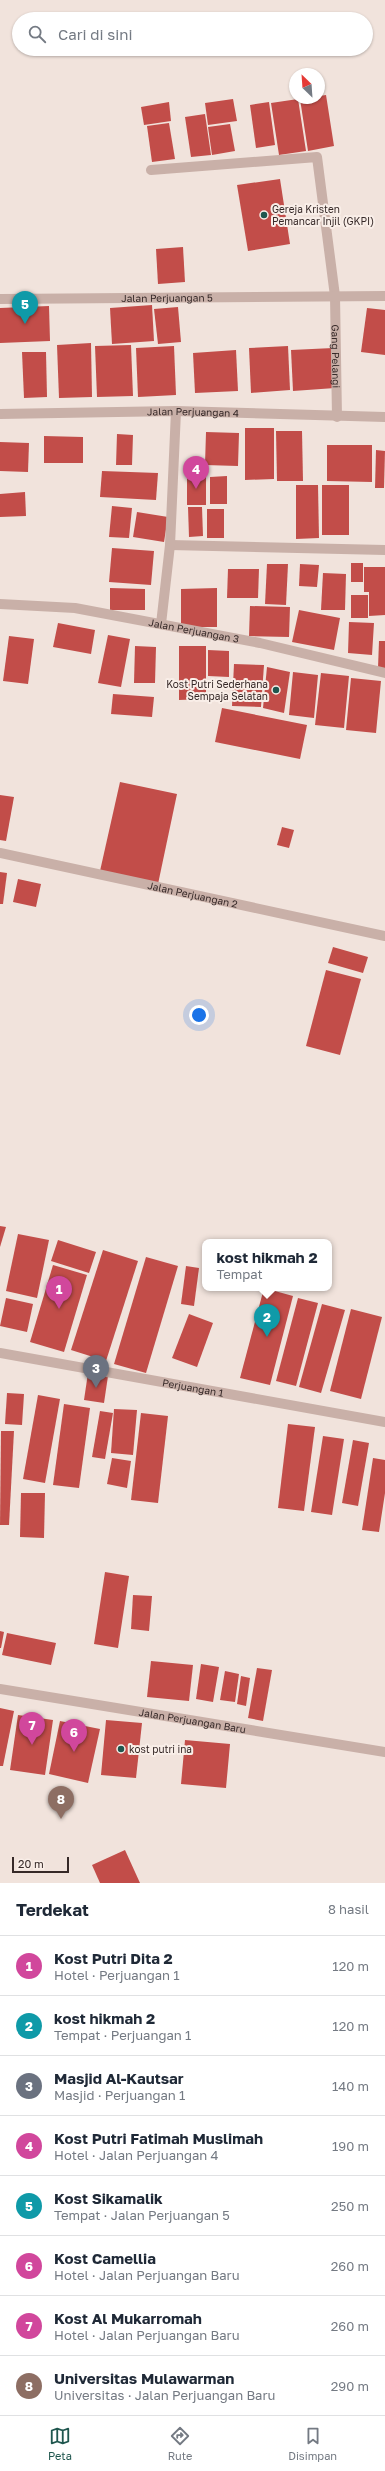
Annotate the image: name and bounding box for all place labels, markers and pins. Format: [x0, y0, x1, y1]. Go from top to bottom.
place label: Gereja Kristen Pemancar Injil (GKPI) [272, 203, 374, 227]
marker: Gereja Kristen Pemancar Injil (GKPI) [259, 210, 269, 220]
pin: 5 [12, 291, 38, 324]
pin: 4 [183, 456, 209, 489]
place label: Kost Putri Sederhana Sempaja Selatan [166, 678, 268, 702]
marker: Kost Putri Sederhana Sempaja Selatan [271, 685, 281, 695]
pin: 1 [46, 1276, 72, 1309]
pin: 2 [254, 1304, 280, 1337]
pin: 3 [83, 1355, 109, 1388]
pin: 7 [19, 1712, 45, 1745]
pin: 6 [61, 1719, 87, 1752]
place label: kost putri ina [129, 1743, 192, 1755]
marker: kost putri ina [116, 1744, 126, 1754]
pin: 8 [48, 1786, 74, 1819]

